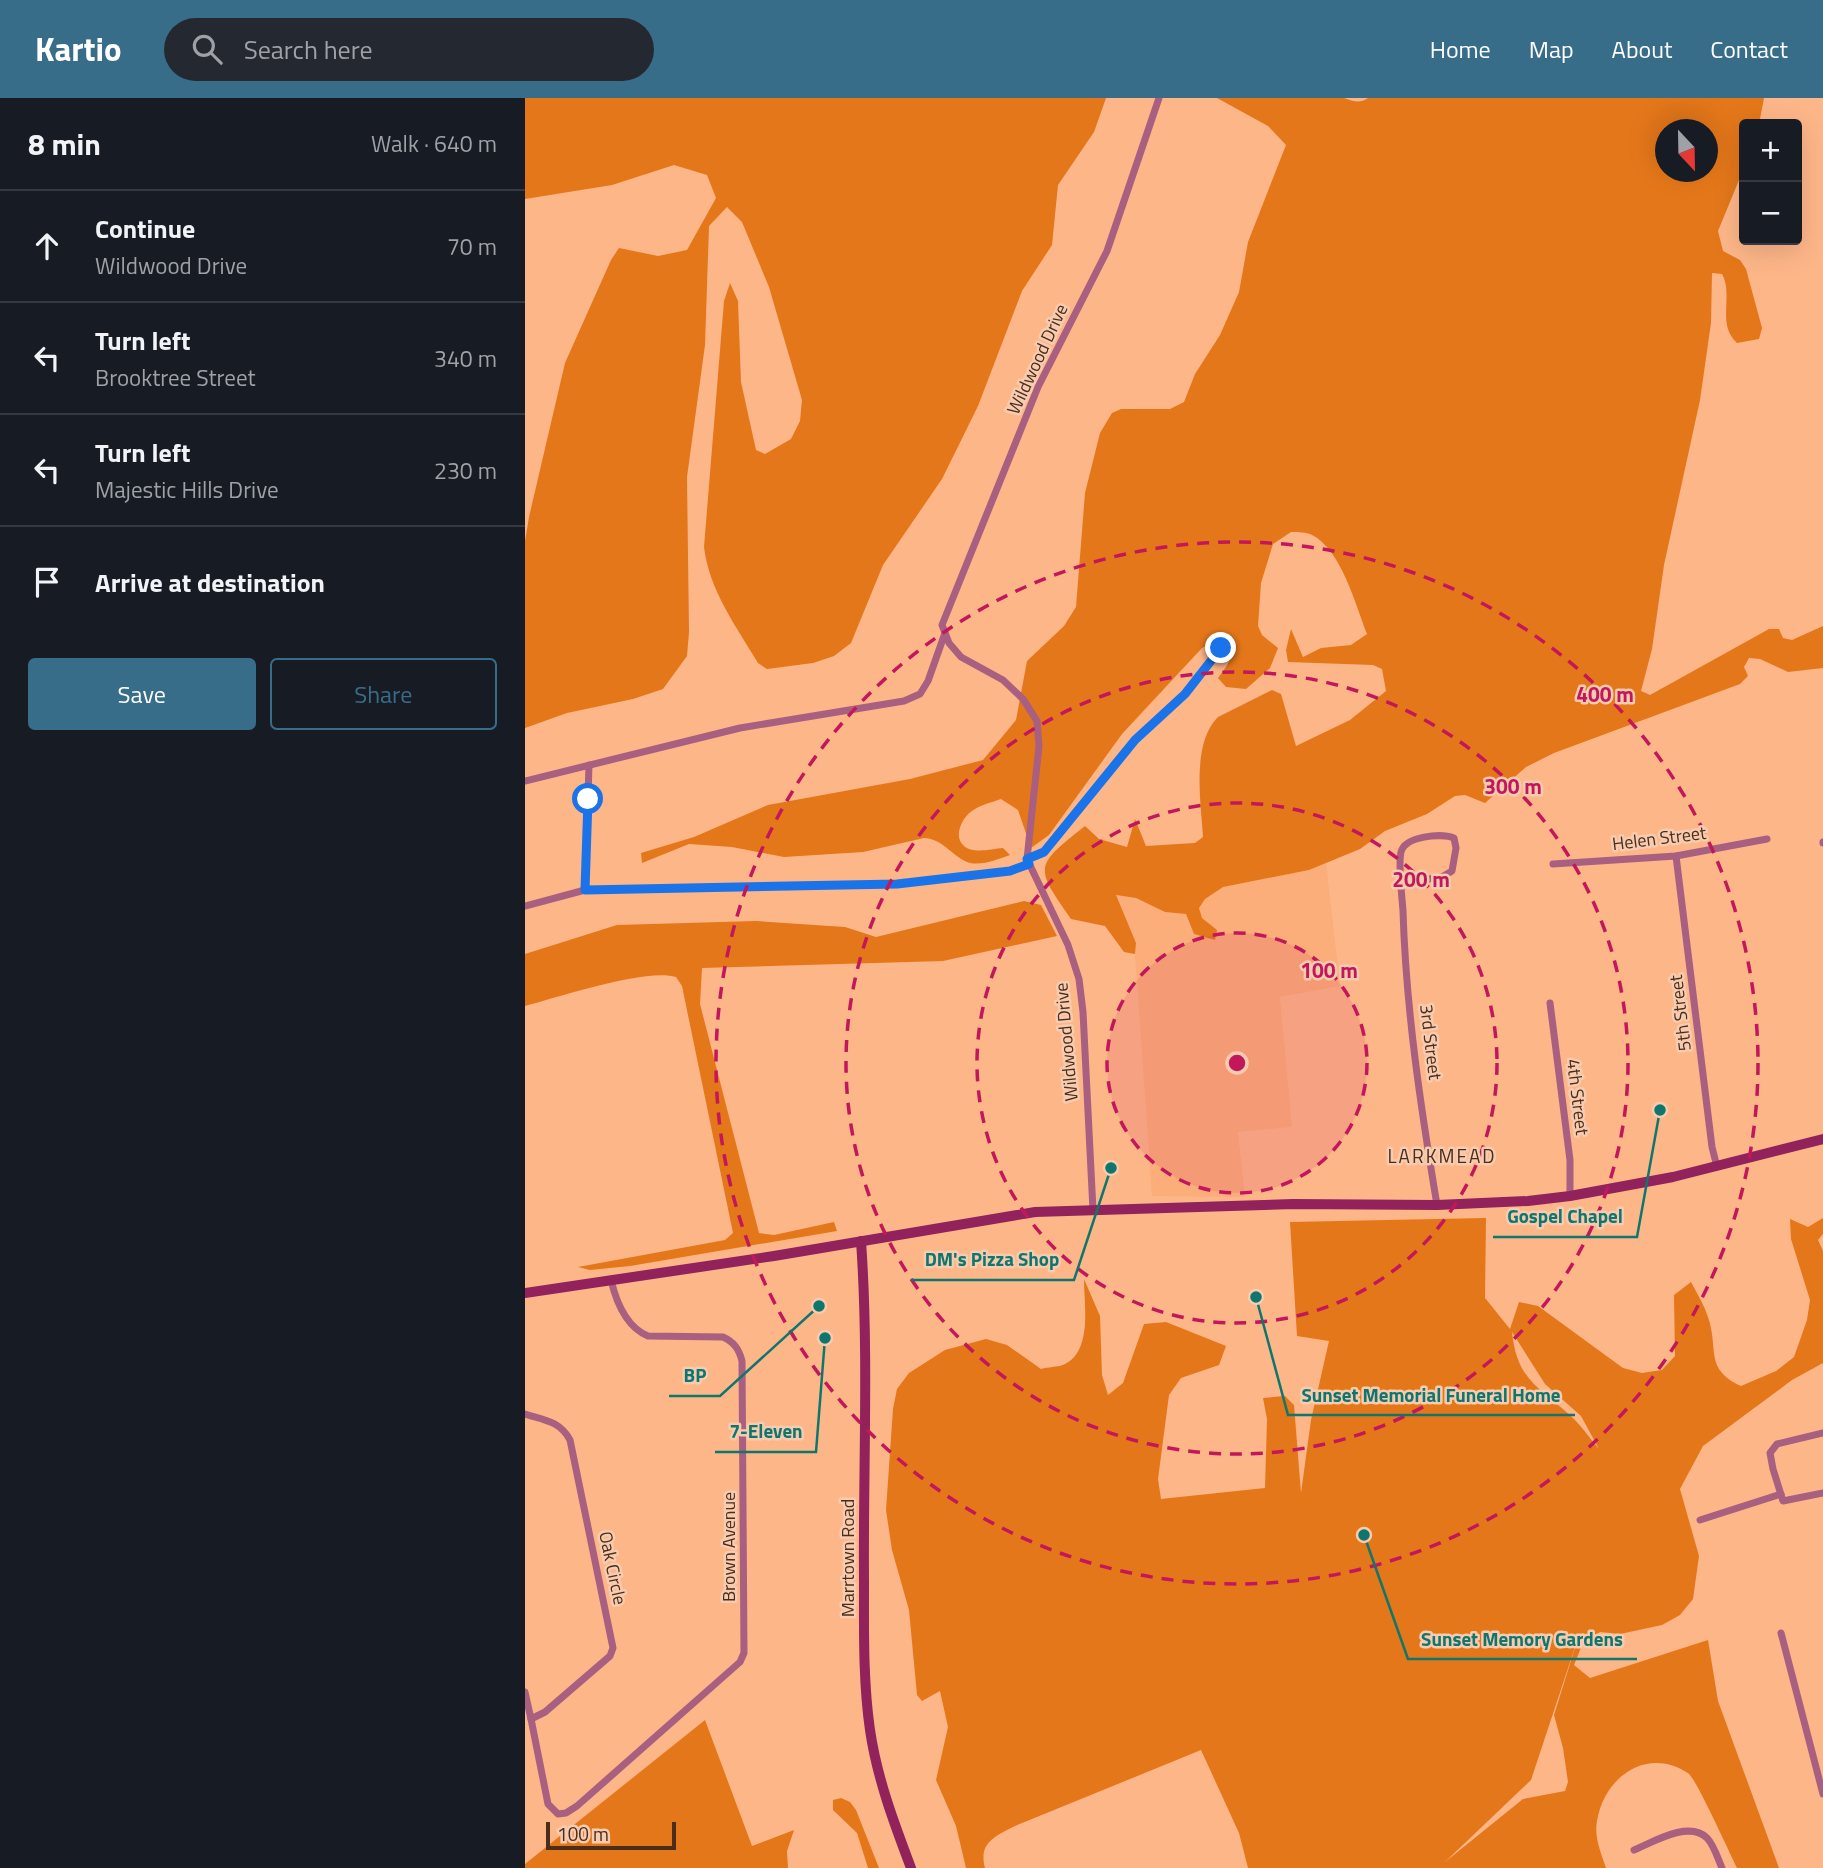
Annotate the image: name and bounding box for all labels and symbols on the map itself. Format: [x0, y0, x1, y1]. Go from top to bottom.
north arrow [1655, 119, 1718, 182]
street label: Wildwood Drive [1000, 299, 1074, 419]
route end [1205, 632, 1236, 663]
text: 400 m [1576, 678, 1634, 710]
text: 300 m [1484, 770, 1542, 802]
route start [572, 783, 603, 814]
street label: Helen Street [1610, 819, 1708, 857]
text: 200 m [1392, 863, 1450, 895]
text: 100 m [1300, 954, 1358, 986]
street label: 5th Street [1662, 973, 1698, 1053]
street label: Wildwood Drive [1047, 982, 1085, 1102]
street label: 3rd Street [1413, 1003, 1449, 1082]
centre of rings [1225, 1051, 1249, 1075]
street label: 4th Street [1560, 1057, 1596, 1137]
district label: LARKMEAD [1388, 1141, 1497, 1170]
callout: Gospel Chapel [1493, 1197, 1637, 1237]
text: Gospel Chapel [1507, 1201, 1623, 1230]
callout: DM's Pizza Shop [911, 1240, 1074, 1280]
text: DM's Pizza Shop [925, 1244, 1059, 1273]
callout: BP [669, 1356, 720, 1396]
text: BP [684, 1360, 706, 1389]
callout: Sunset Memorial Funeral Home [1288, 1375, 1575, 1415]
text: Sunset Memorial Funeral Home [1301, 1380, 1561, 1409]
callout: 7-Eleven [715, 1412, 816, 1452]
text: 7-Eleven [729, 1416, 803, 1445]
street label: Brown Avenue [715, 1492, 742, 1602]
street label: Marrtown Road [834, 1499, 861, 1617]
street label: Oak Circle [592, 1529, 634, 1607]
callout: Sunset Memory Gardens [1408, 1619, 1637, 1659]
text: Sunset Memory Gardens [1421, 1624, 1623, 1653]
scale bar [546, 1819, 675, 1851]

